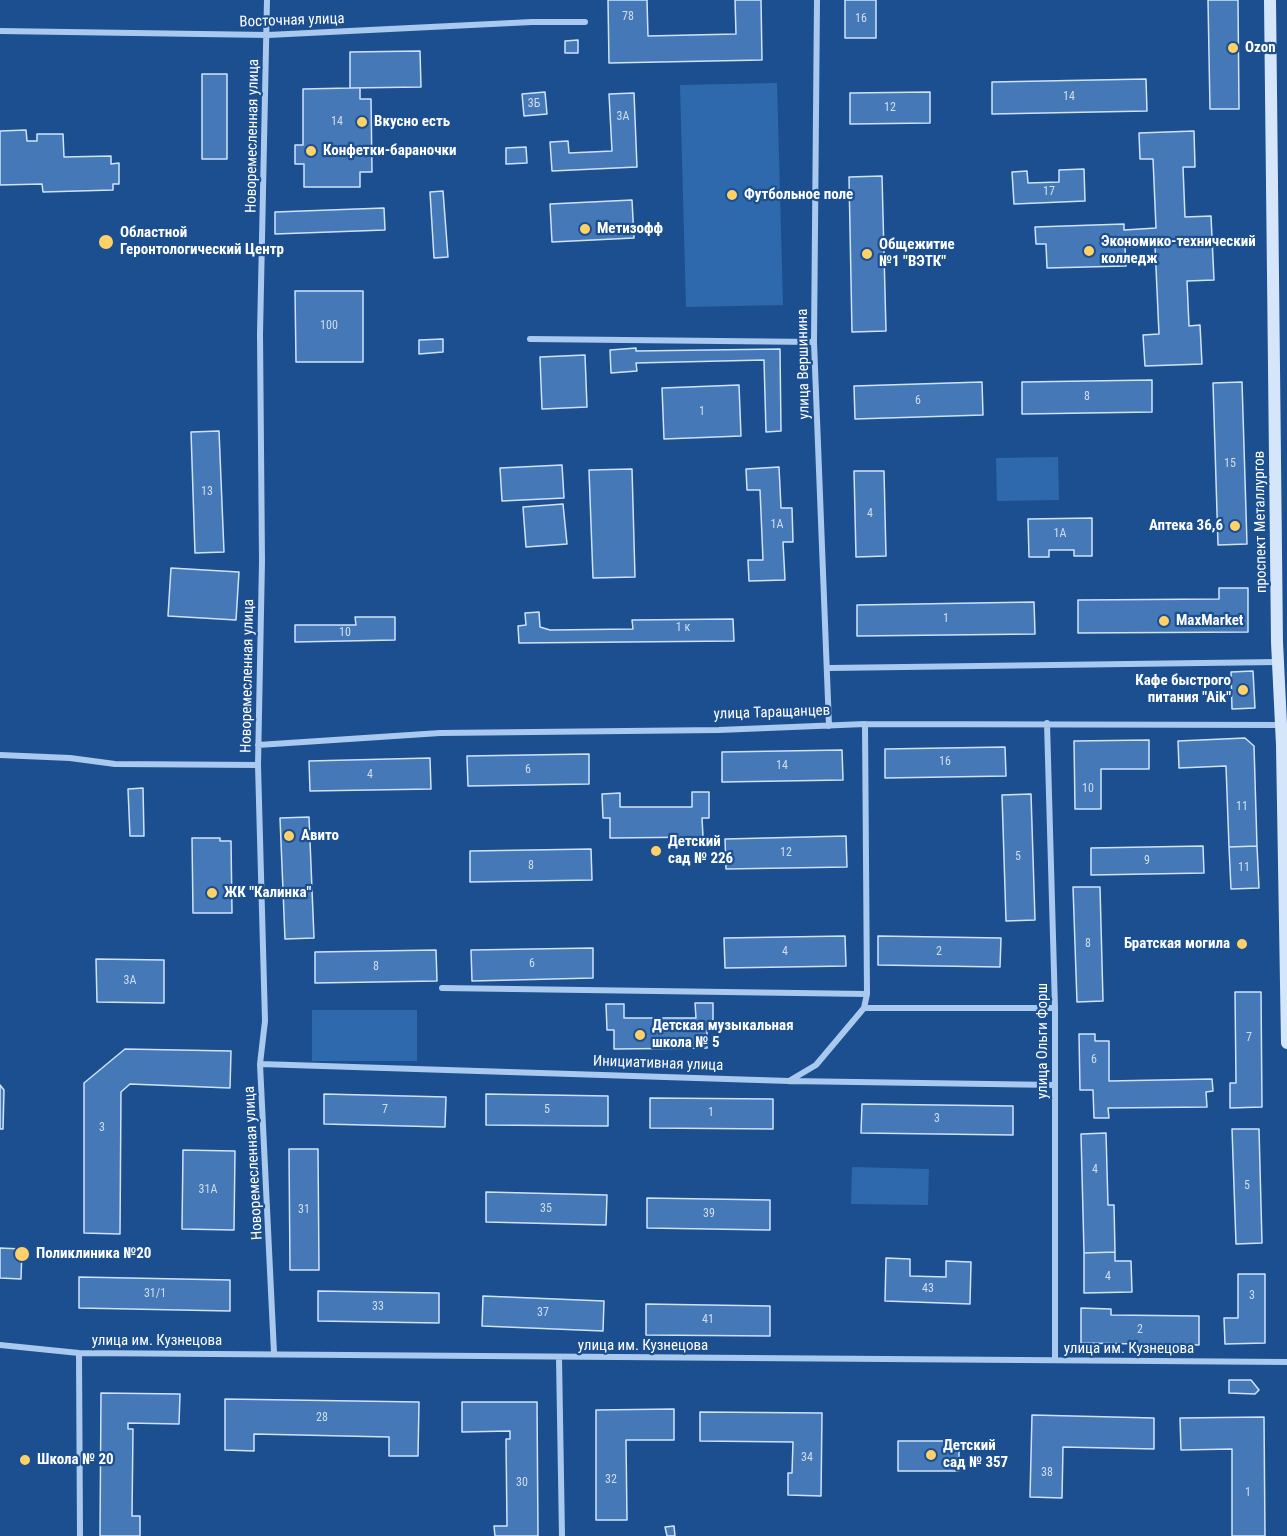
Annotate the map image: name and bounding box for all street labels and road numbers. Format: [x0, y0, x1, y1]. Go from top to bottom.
street label: Восточная улица [239, 10, 345, 32]
street label: Новоремесленная улица [243, 59, 263, 213]
street label: улица Вершинина [794, 309, 814, 419]
street label: проспект Металлургов [1251, 451, 1271, 593]
street label: Новоремесленная улица [238, 599, 258, 753]
street label: улица Таращанцев [713, 702, 831, 724]
street label: улица Ольги Форш [1034, 983, 1052, 1099]
street label: Инициативная улица [592, 1053, 724, 1075]
street label: Новоремесленная улица [241, 1086, 267, 1240]
street label: улица им. Кузнецова [92, 1332, 222, 1350]
street label: улица им. Кузнецова [578, 1337, 708, 1355]
street label: улица им. Кузнецова [1064, 1340, 1194, 1358]

